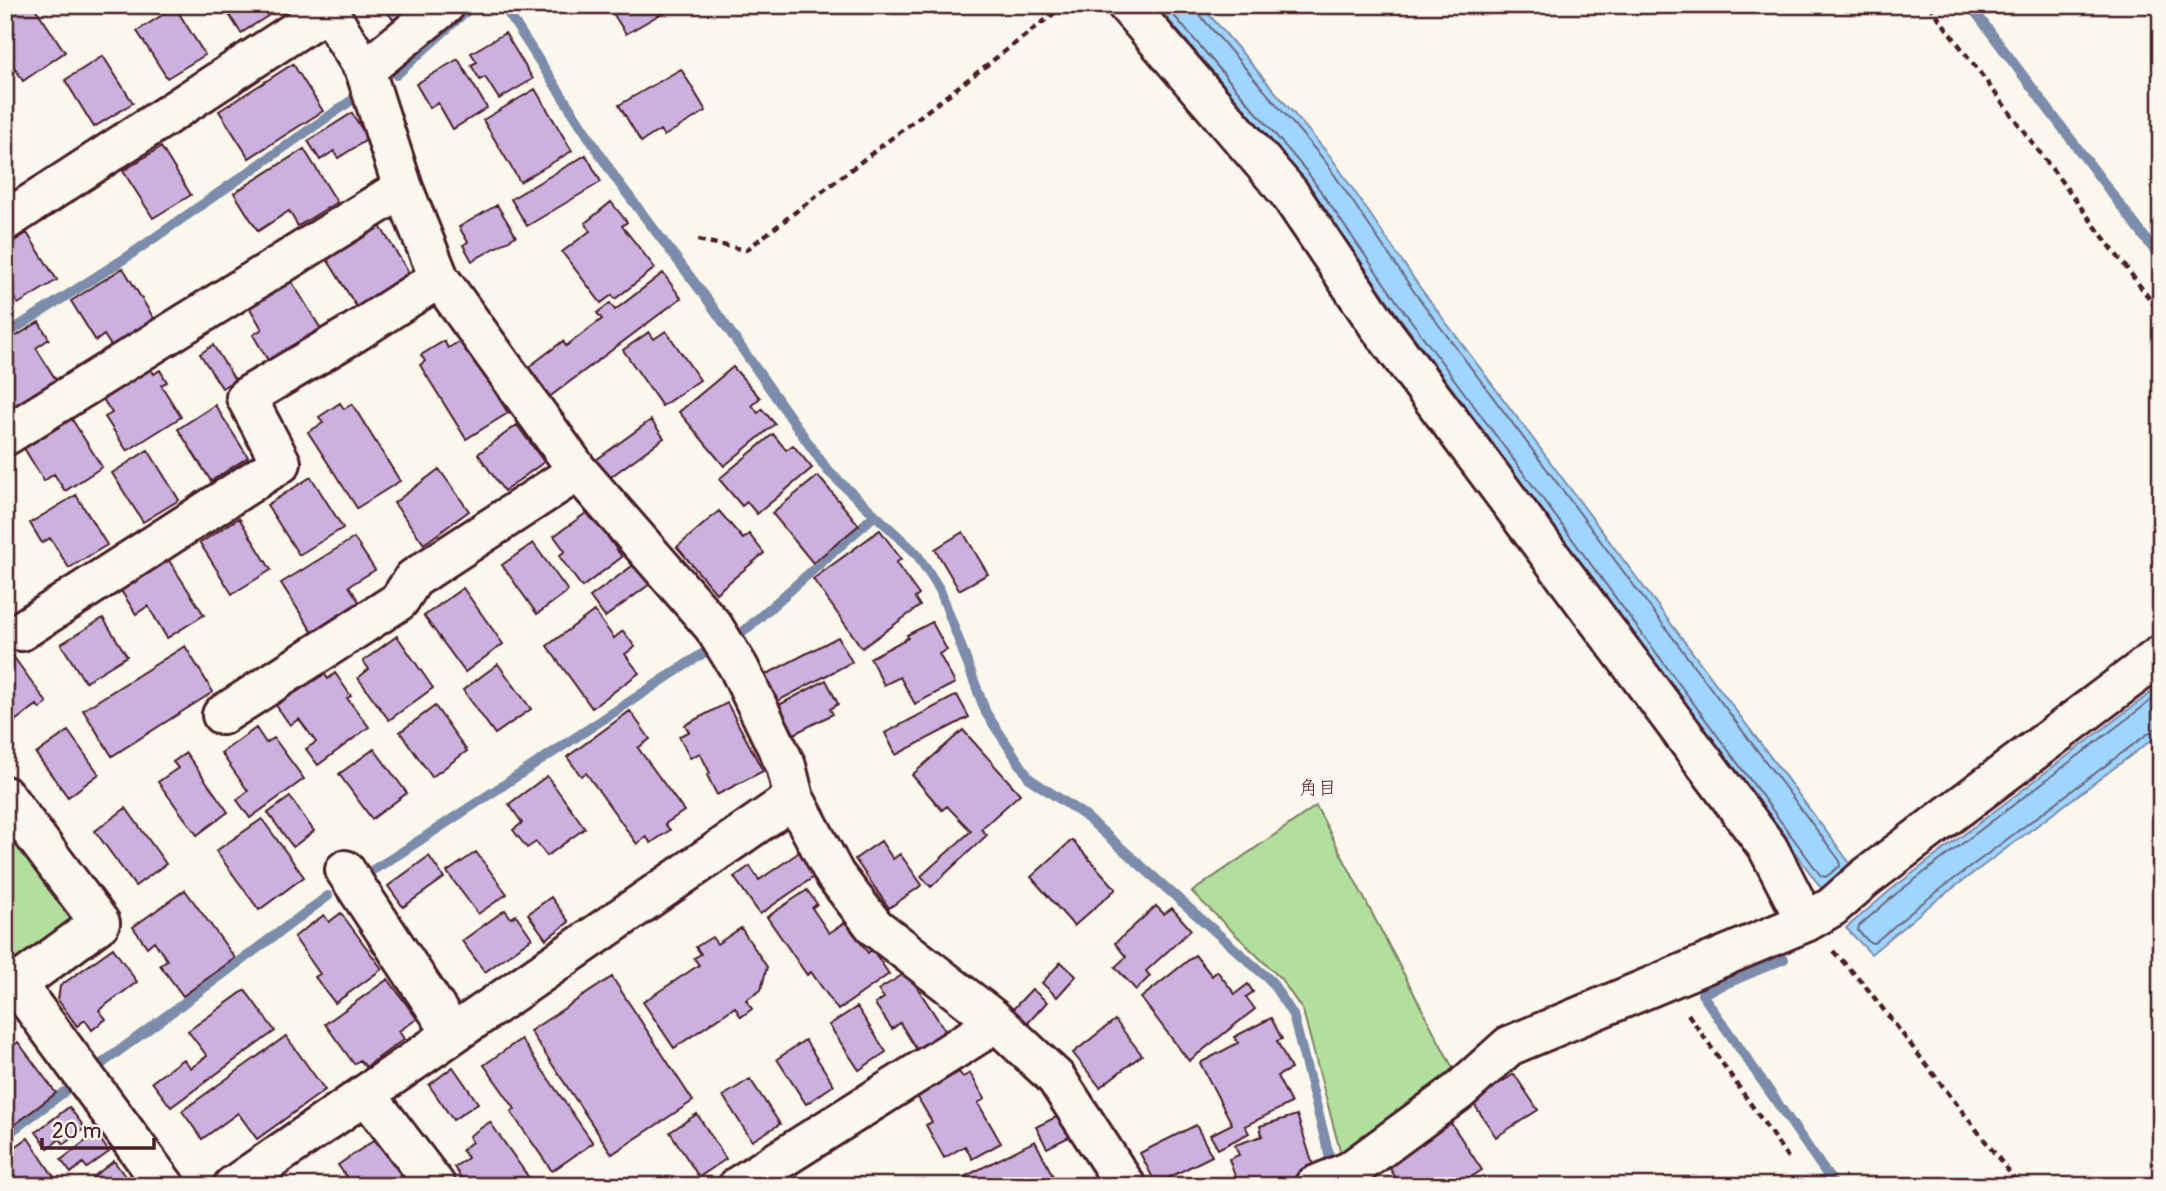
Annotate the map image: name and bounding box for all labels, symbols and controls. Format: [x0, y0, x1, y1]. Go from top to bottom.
district label: 角目 [1299, 776, 1337, 800]
scale bar [42, 1107, 154, 1151]
text: 20 m [52, 1118, 101, 1145]

